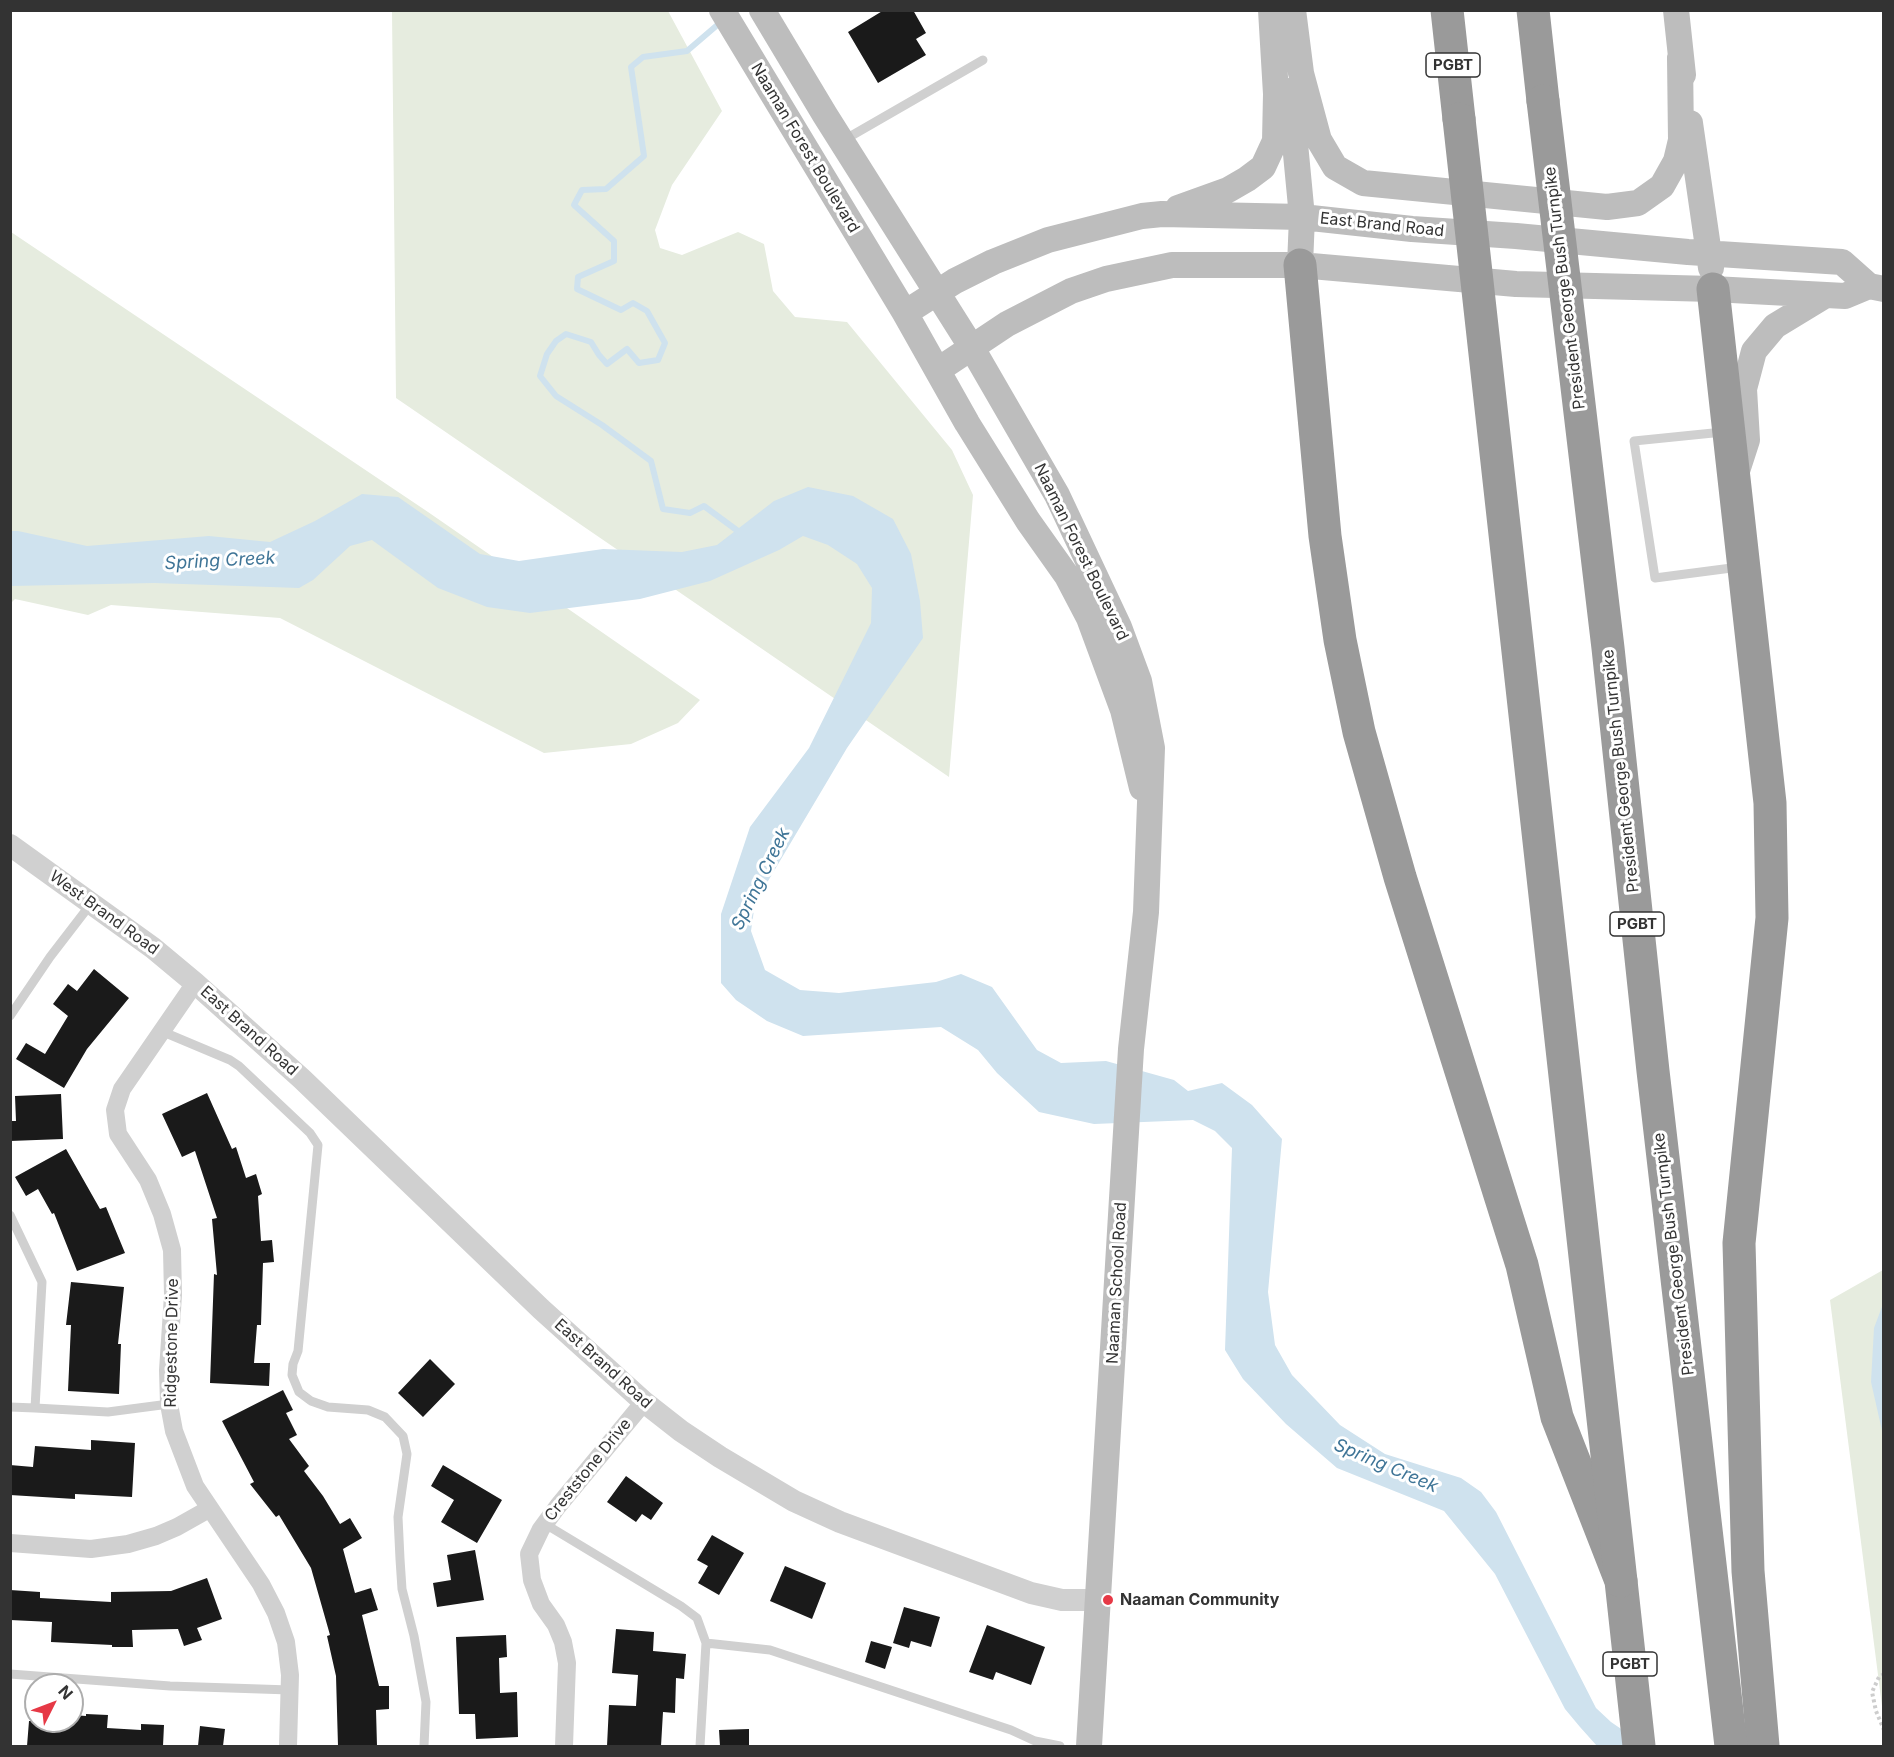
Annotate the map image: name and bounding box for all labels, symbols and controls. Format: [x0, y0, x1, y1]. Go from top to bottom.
road number: PGBT [1426, 53, 1480, 77]
street label: Naaman Forest Boulevard [747, 60, 863, 236]
street label: President George Bush Turnpike [1541, 166, 1589, 410]
street label: East Brand Road [1319, 209, 1445, 241]
street label: Naaman Forest Boulevard [1030, 460, 1132, 644]
water label: Spring Creek [164, 547, 276, 575]
street label: President George Bush Turnpike [1599, 649, 1643, 893]
water label: Spring Creek [727, 824, 795, 934]
street label: West Brand Road [46, 867, 162, 959]
road number: PGBT [1610, 912, 1664, 936]
street label: East Brand Road [196, 982, 302, 1080]
street label: President George Bush Turnpike [1650, 1132, 1698, 1376]
street label: Naaman School Road [1103, 1202, 1131, 1364]
street label: Ridgestone Drive [161, 1278, 183, 1408]
street label: East Brand Road [550, 1315, 656, 1413]
street label: Creststone Drive [541, 1415, 635, 1525]
water label: Spring Creek [1331, 1434, 1441, 1498]
place label: Naaman Community [1120, 1590, 1279, 1610]
marker: Naaman Community [1101, 1593, 1115, 1607]
road number: PGBT [1603, 1652, 1657, 1676]
north arrow [24, 1673, 84, 1733]
text: N [54, 1681, 77, 1704]

